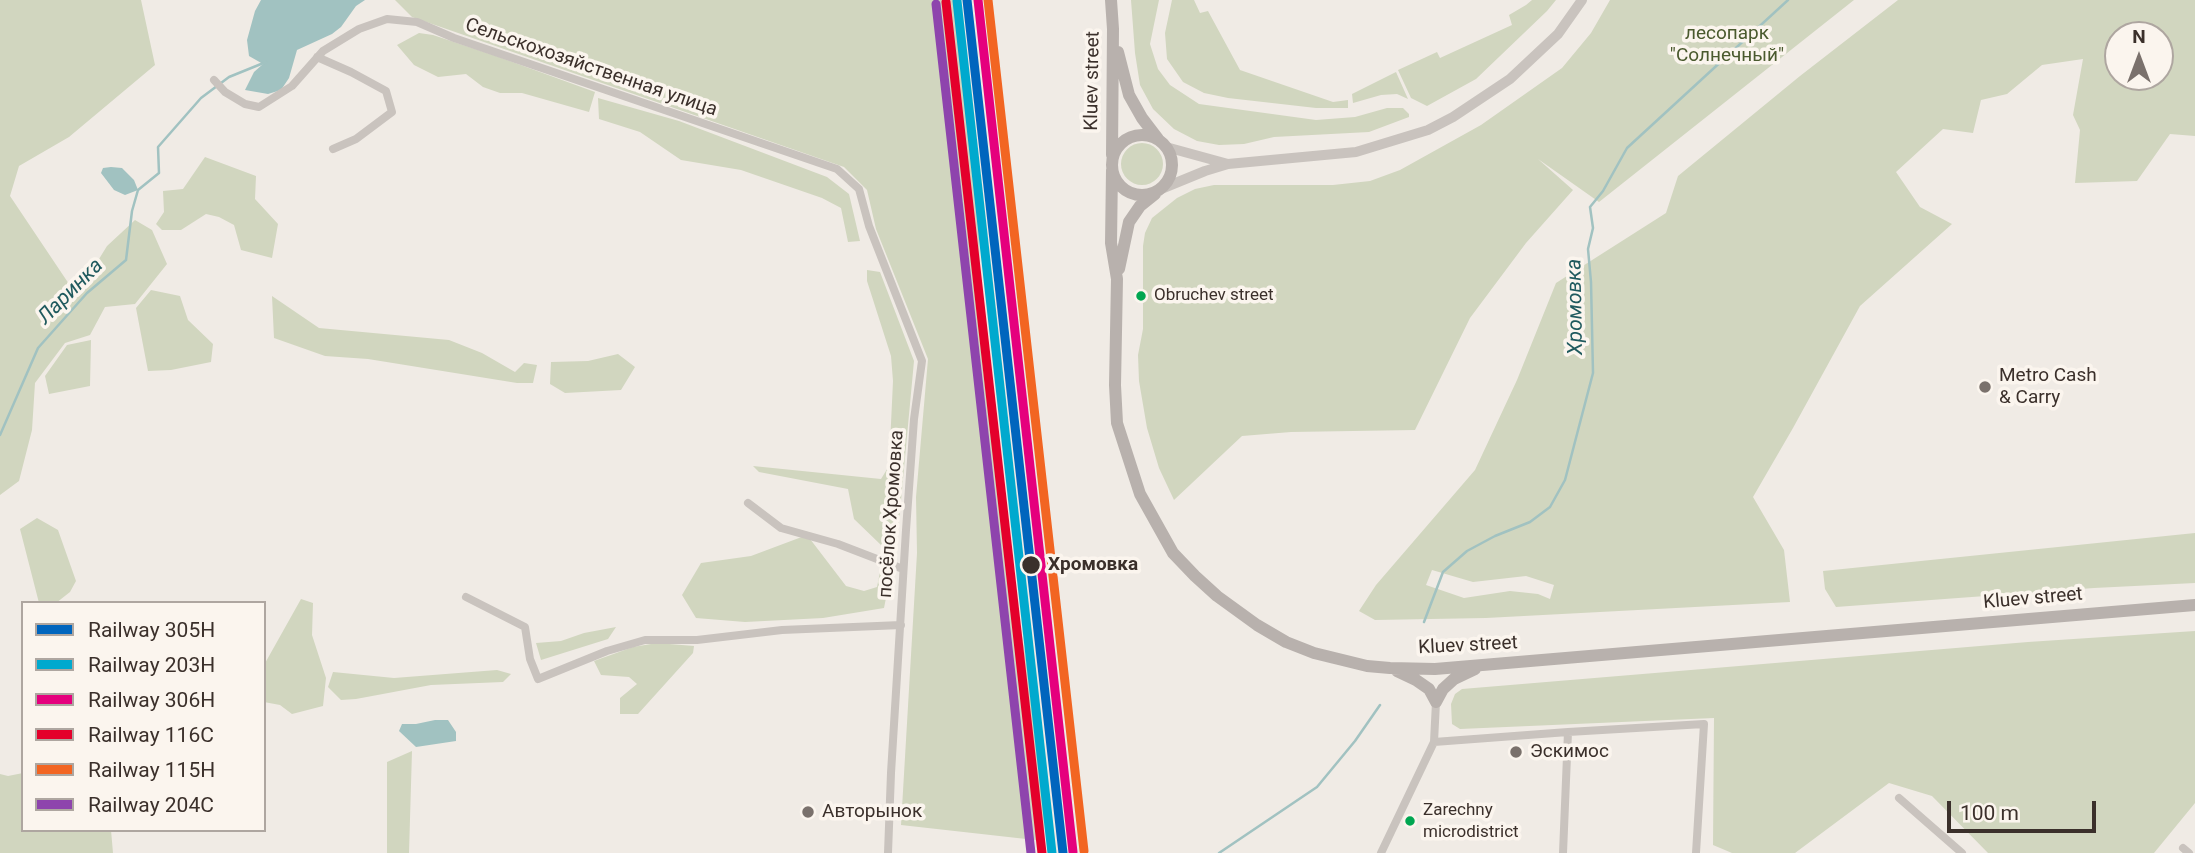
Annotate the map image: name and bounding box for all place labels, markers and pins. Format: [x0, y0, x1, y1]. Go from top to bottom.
place label: Obruchev street [1154, 286, 1274, 306]
marker: Obruchev street [1134, 289, 1148, 303]
place label: Metro Cash & Carry [1999, 365, 2097, 409]
marker: Metro Cash & Carry [1977, 379, 1993, 395]
marker: Хромовка [1020, 554, 1042, 576]
place label: Хромовка [1048, 554, 1138, 576]
place label: Эскимос [1530, 741, 1609, 763]
marker: Эскимос [1508, 744, 1524, 760]
place label: Авторынок [822, 801, 922, 823]
place label: Zarechny microdistrict [1423, 801, 1519, 841]
marker: Авторынок [800, 804, 816, 820]
marker: Zarechny microdistrict [1403, 814, 1417, 828]

